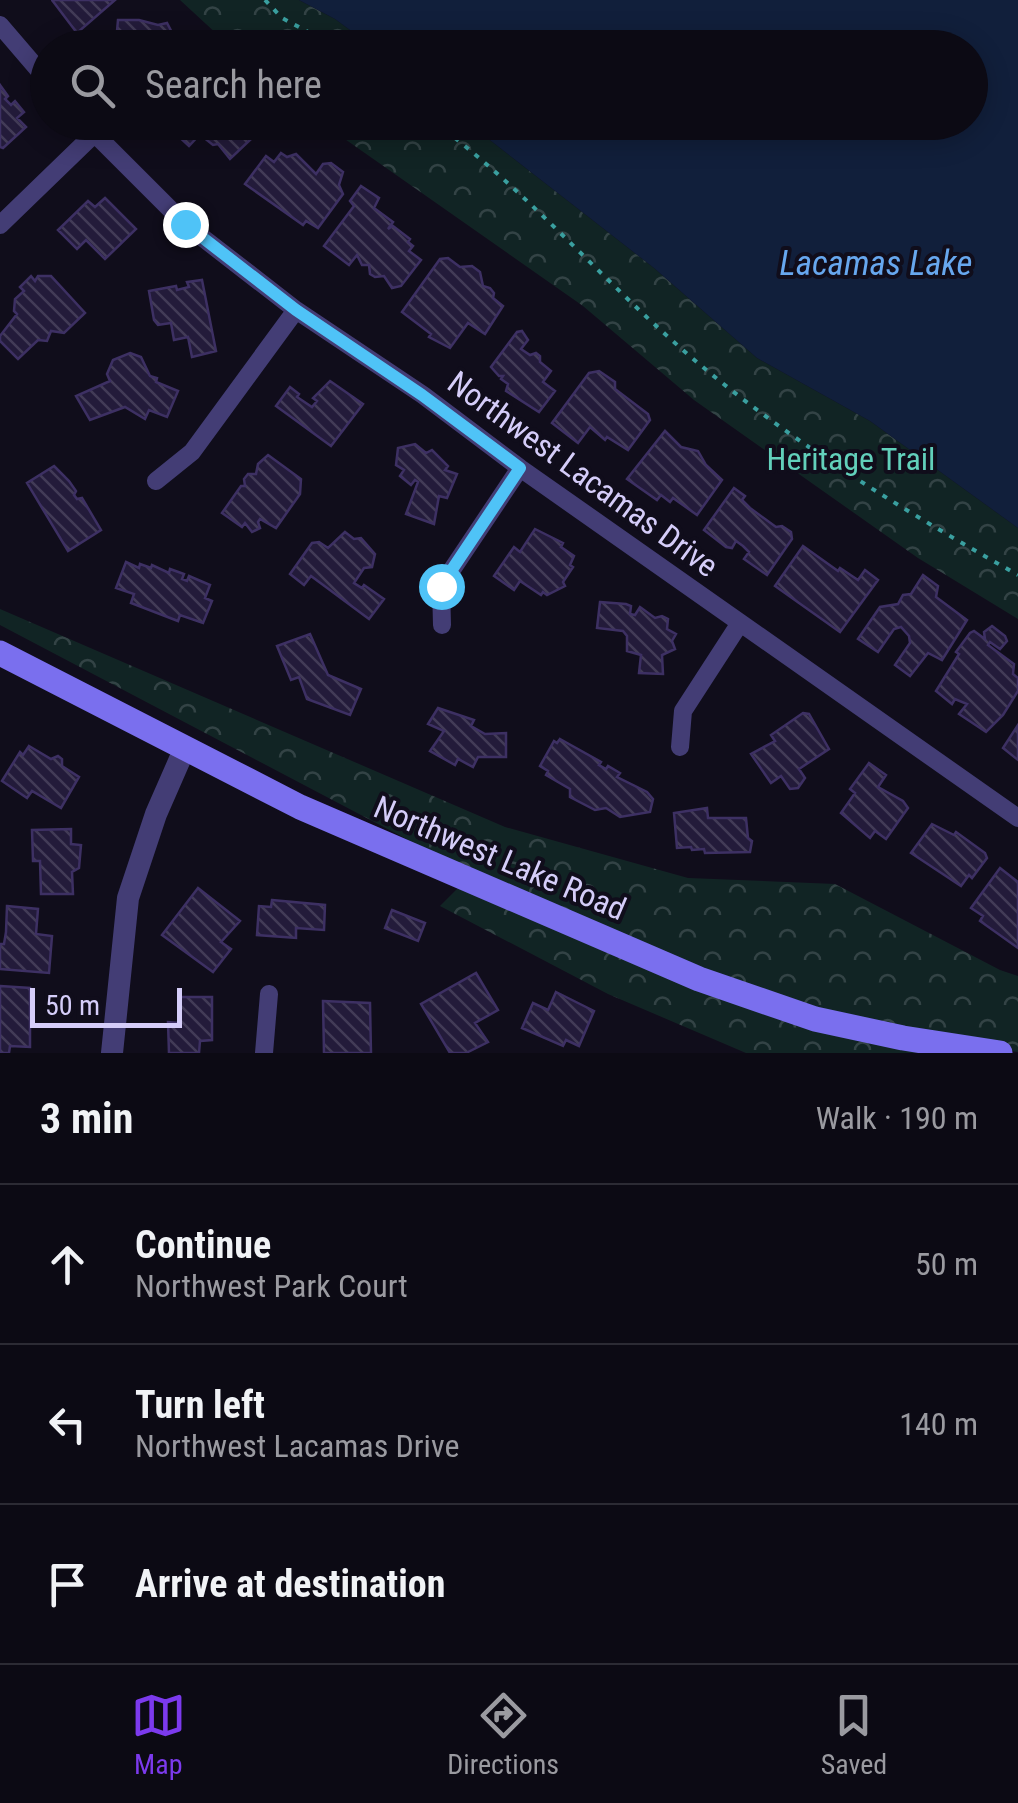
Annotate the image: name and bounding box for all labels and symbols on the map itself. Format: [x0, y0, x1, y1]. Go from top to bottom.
route end [163, 202, 209, 248]
water label: Lacamas Lake [780, 243, 972, 284]
street label: Northwest Lacamas Drive [441, 363, 725, 585]
park label: Heritage Trail [767, 440, 935, 478]
route start [419, 564, 465, 610]
street label: Northwest Lake Road [368, 788, 632, 928]
scale bar [30, 983, 182, 1028]

